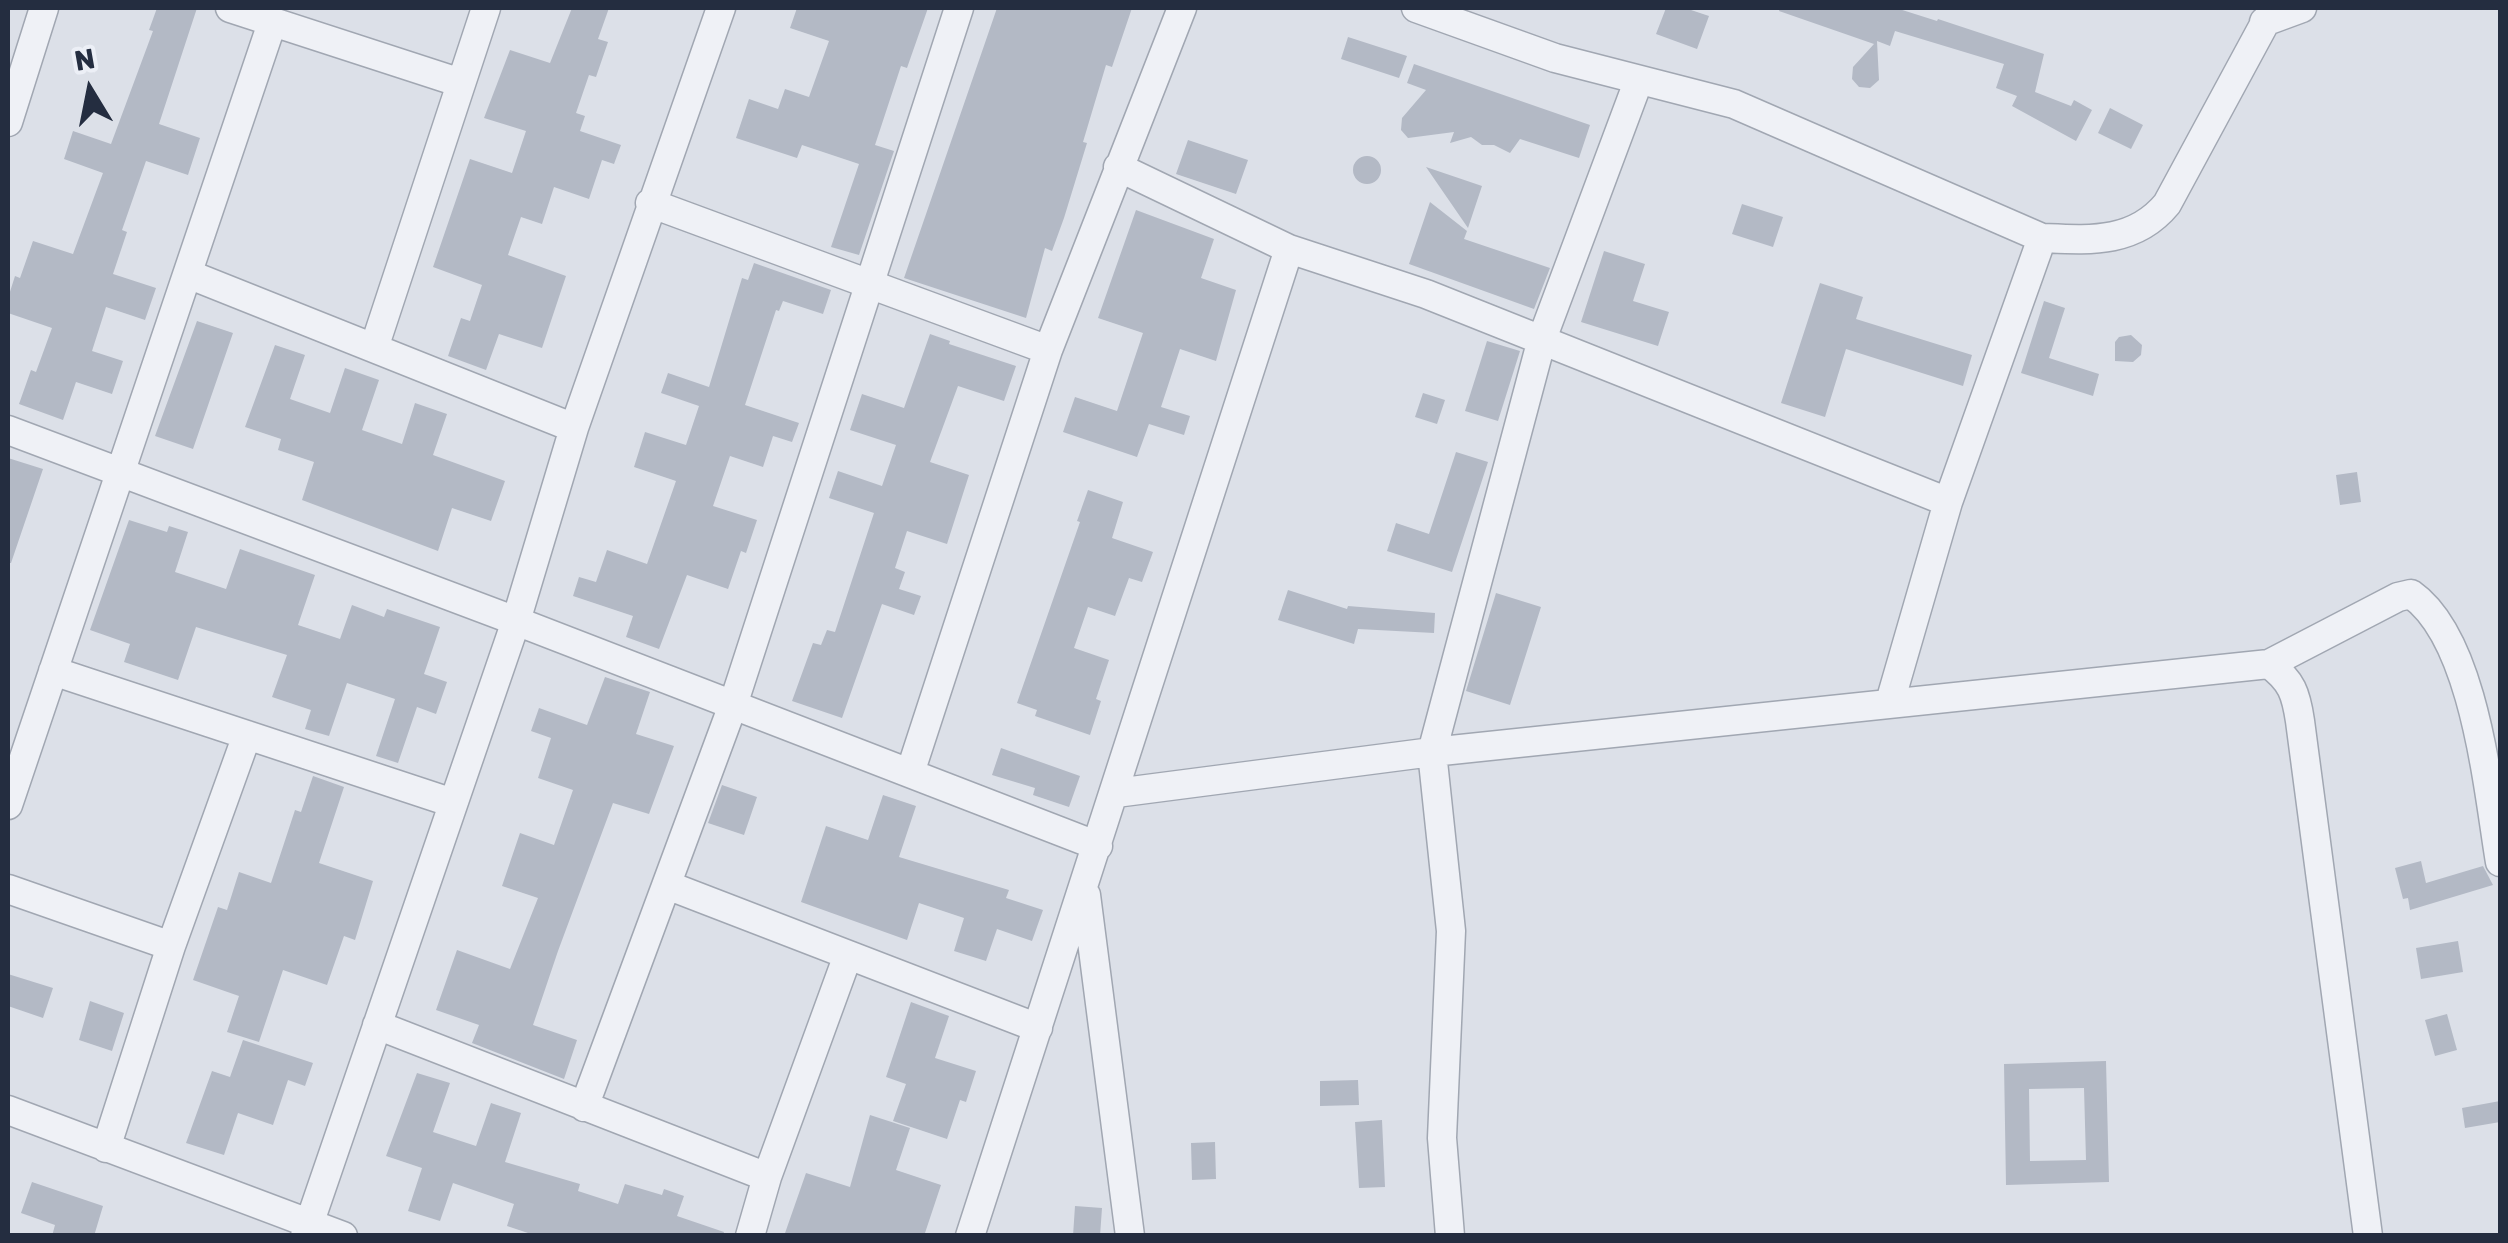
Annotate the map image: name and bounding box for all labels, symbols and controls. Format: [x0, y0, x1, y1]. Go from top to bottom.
north arrow [40, 40, 140, 140]
text: N [72, 42, 97, 78]

